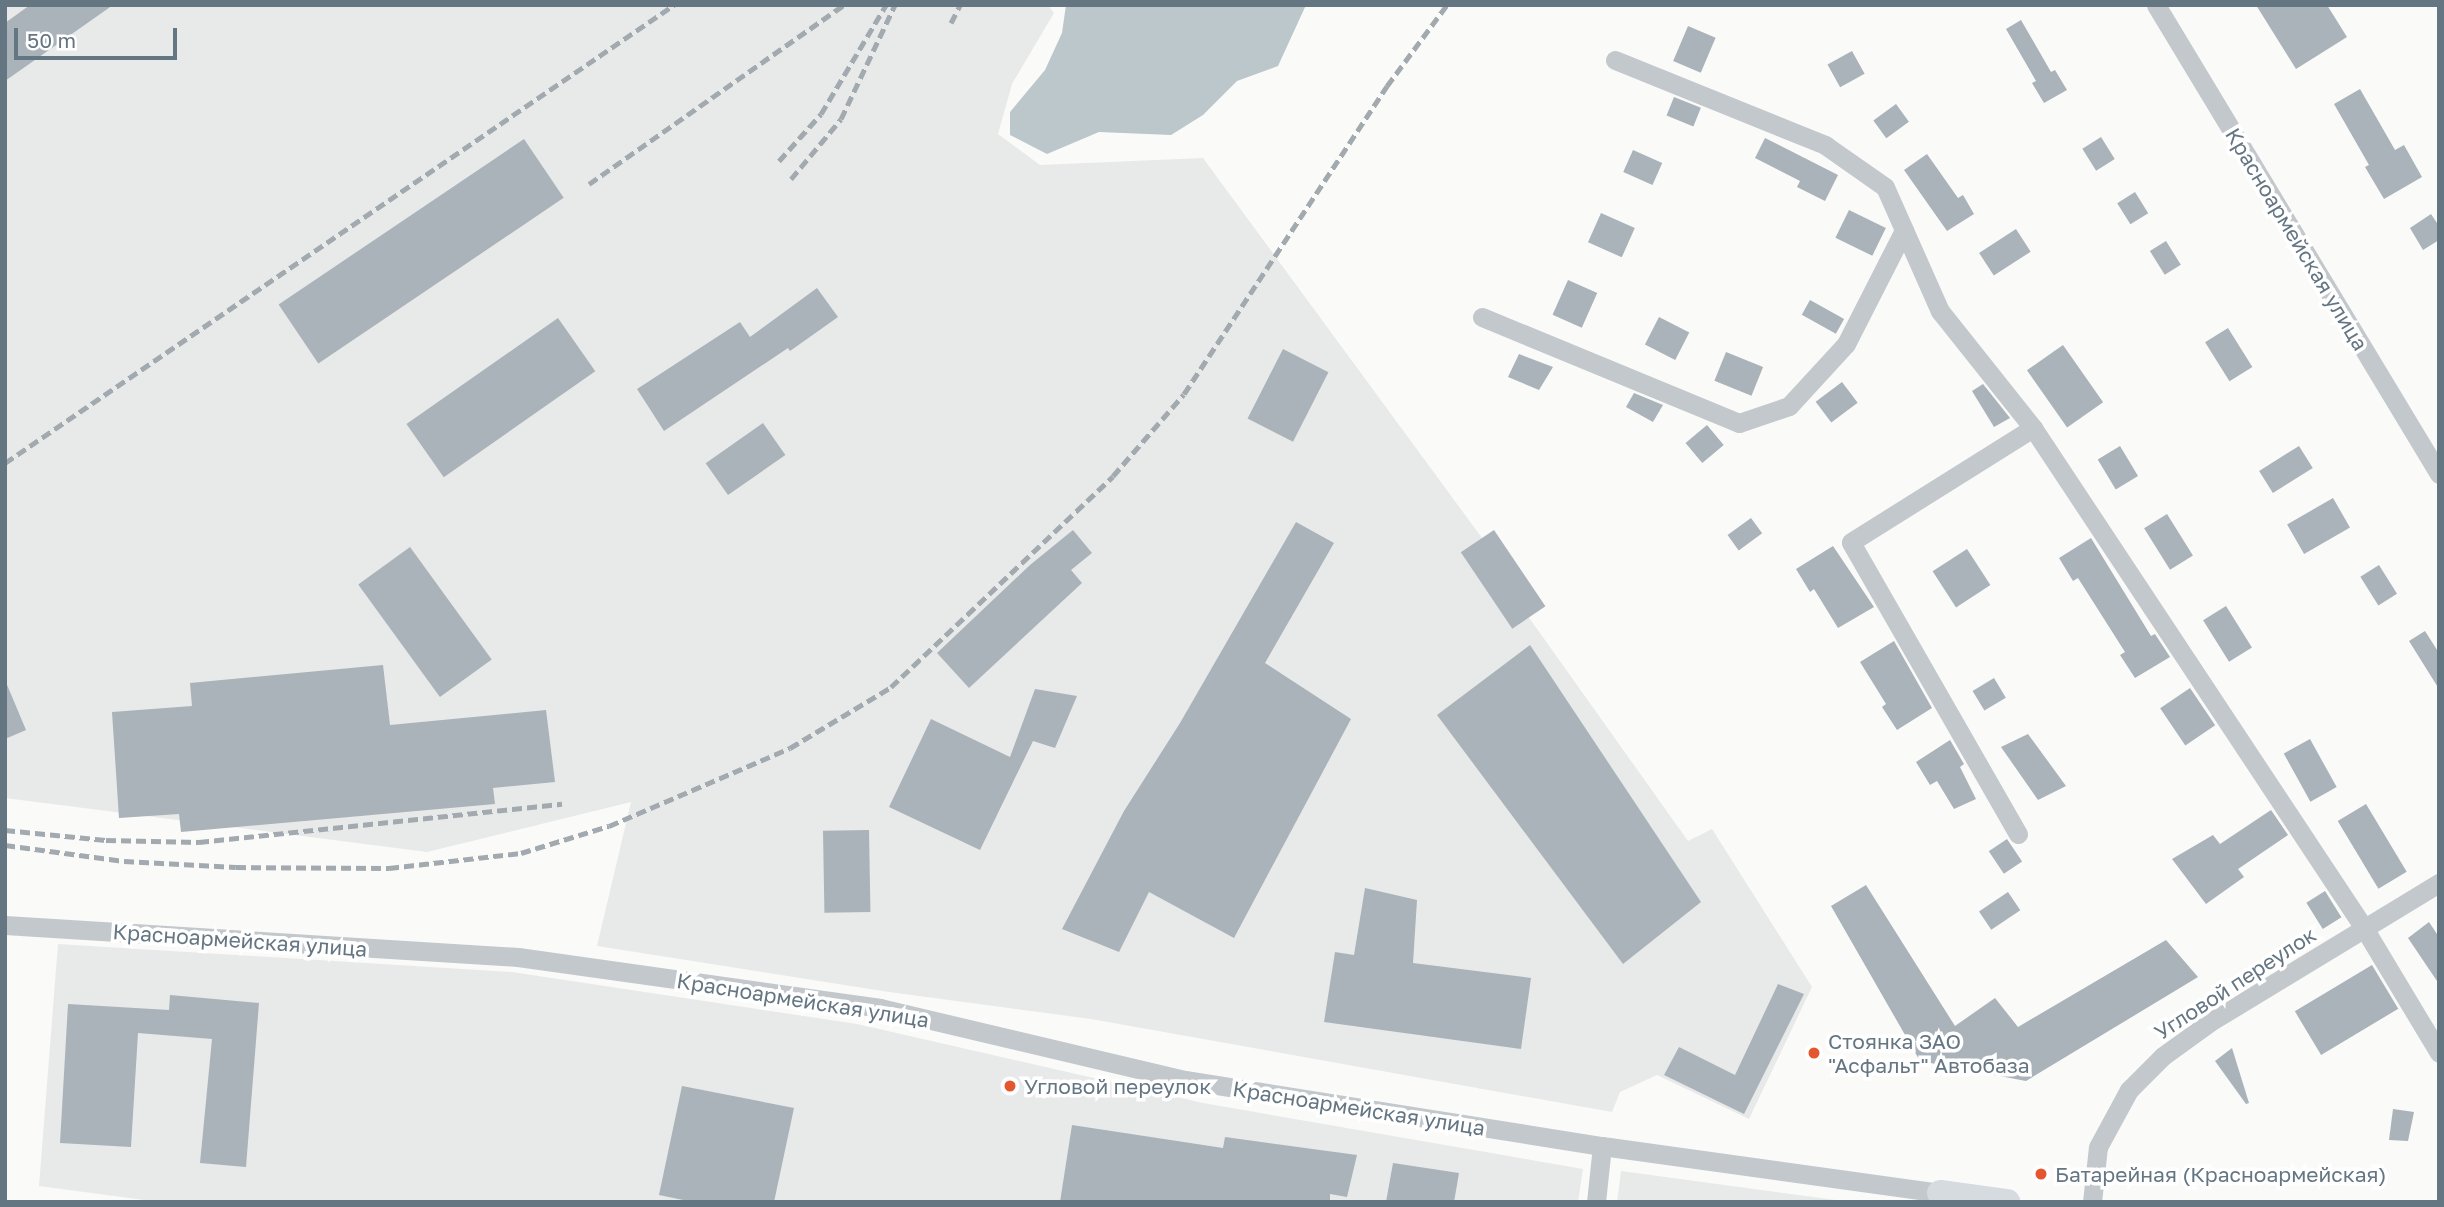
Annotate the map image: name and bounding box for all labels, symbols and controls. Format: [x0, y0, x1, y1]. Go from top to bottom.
scale bar [18, 14, 180, 58]
text: 50 m [27, 27, 76, 53]
street label: Красноармейская улица [2220, 123, 2374, 355]
street label: Красноармейская улица [112, 919, 368, 961]
street label: Угловой переулок [2150, 921, 2320, 1045]
street label: Красноармейская улица [675, 968, 931, 1032]
place label: Стоянка ЗАО "Асфальт" Автобаза [1828, 1028, 2030, 1078]
marker: Стоянка ЗАО "Асфальт" Автобаза [1806, 1045, 1822, 1061]
place label: Угловой переулок [1024, 1073, 1211, 1099]
street label: Красноармейская улица [1231, 1076, 1487, 1140]
marker: Угловой переулок [1002, 1078, 1018, 1094]
place label: Батарейная (Красноармейская) [2055, 1161, 2386, 1187]
marker: Батарейная (Красноармейская) [2033, 1166, 2049, 1182]

